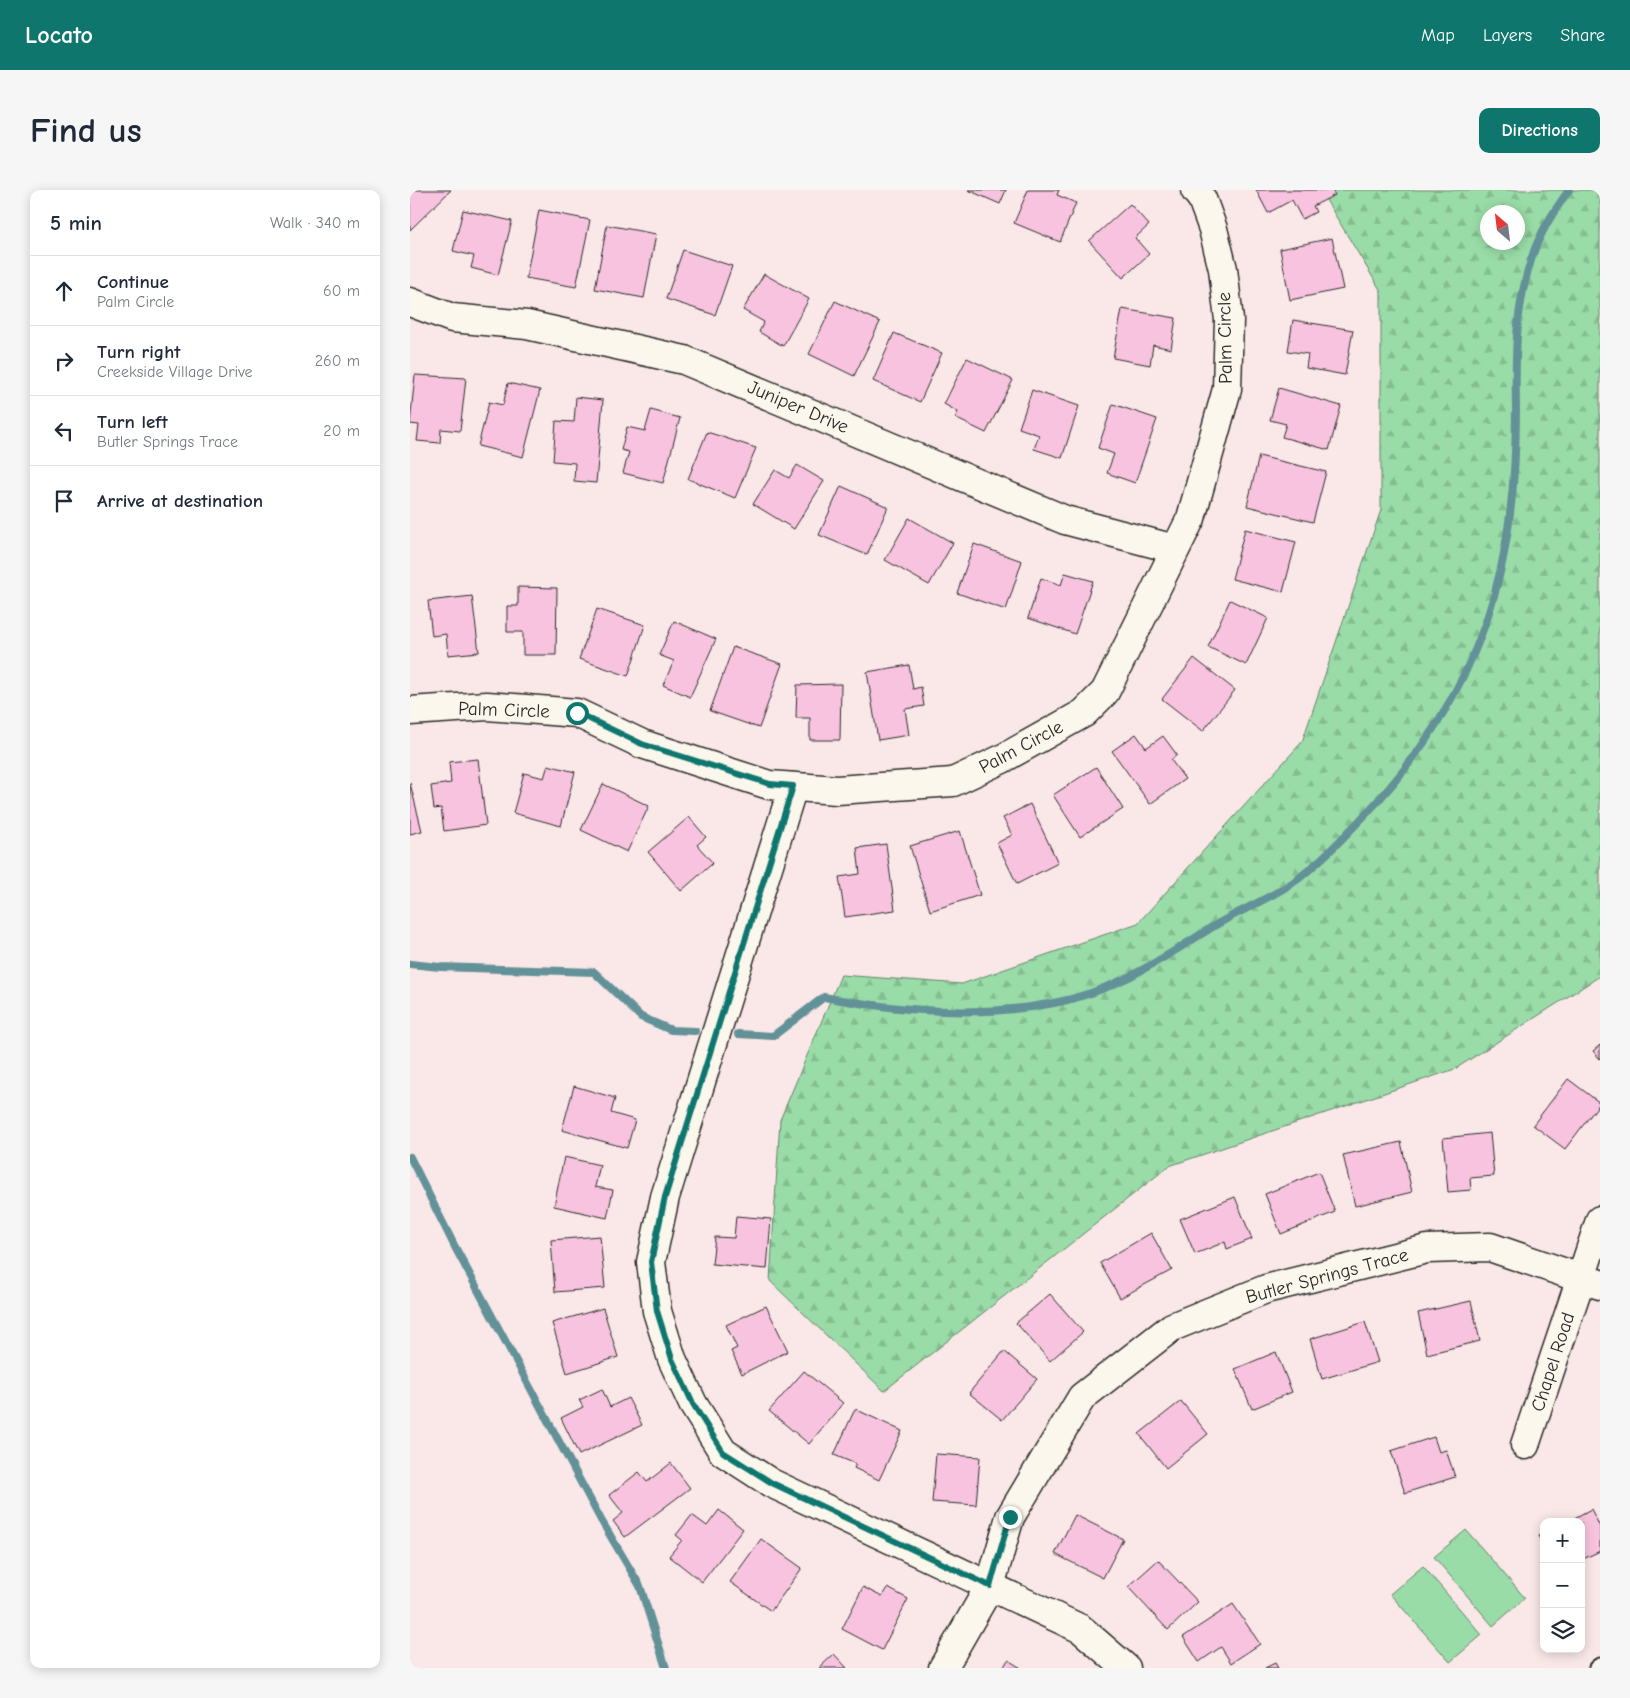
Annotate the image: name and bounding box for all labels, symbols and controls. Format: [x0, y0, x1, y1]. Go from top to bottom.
text: Locato [25, 21, 93, 49]
text: Map [1421, 25, 1455, 46]
text: Layers [1483, 25, 1532, 46]
text: Share [1560, 25, 1605, 46]
button: Directions [1479, 108, 1600, 153]
text: Find us [30, 110, 142, 151]
north arrow [1480, 205, 1525, 250]
text: 5 min [50, 211, 102, 235]
text: Walk · 340 m [270, 214, 360, 232]
text: Continue [97, 271, 169, 293]
icon: ahead [50, 277, 78, 305]
text: 60 m [323, 282, 360, 300]
street label: Palm Circle [1213, 292, 1237, 384]
text: Palm Circle [97, 293, 174, 311]
text: Turn right [97, 341, 181, 363]
icon: right [50, 347, 78, 375]
text: 260 m [315, 352, 360, 370]
text: Creekside Village Drive [97, 363, 253, 381]
street label: Juniper Drive [744, 376, 852, 438]
text: Turn left [97, 411, 168, 433]
icon: left [50, 417, 78, 445]
text: 20 m [323, 422, 360, 440]
text: Butler Springs Trace [97, 433, 238, 451]
icon: arrive [50, 487, 78, 515]
text: Arrive at destination [97, 490, 263, 512]
street label: Palm Circle [458, 697, 550, 723]
route start [566, 702, 589, 725]
street label: Palm Circle [975, 716, 1067, 778]
street label: Butler Springs Trace [1243, 1244, 1411, 1308]
street label: Chapel Road [1527, 1310, 1579, 1414]
route end [999, 1506, 1022, 1529]
map controls [1540, 1518, 1585, 1653]
button: + [1540, 1518, 1585, 1563]
button: − [1540, 1563, 1585, 1608]
button: layers [1540, 1608, 1585, 1653]

